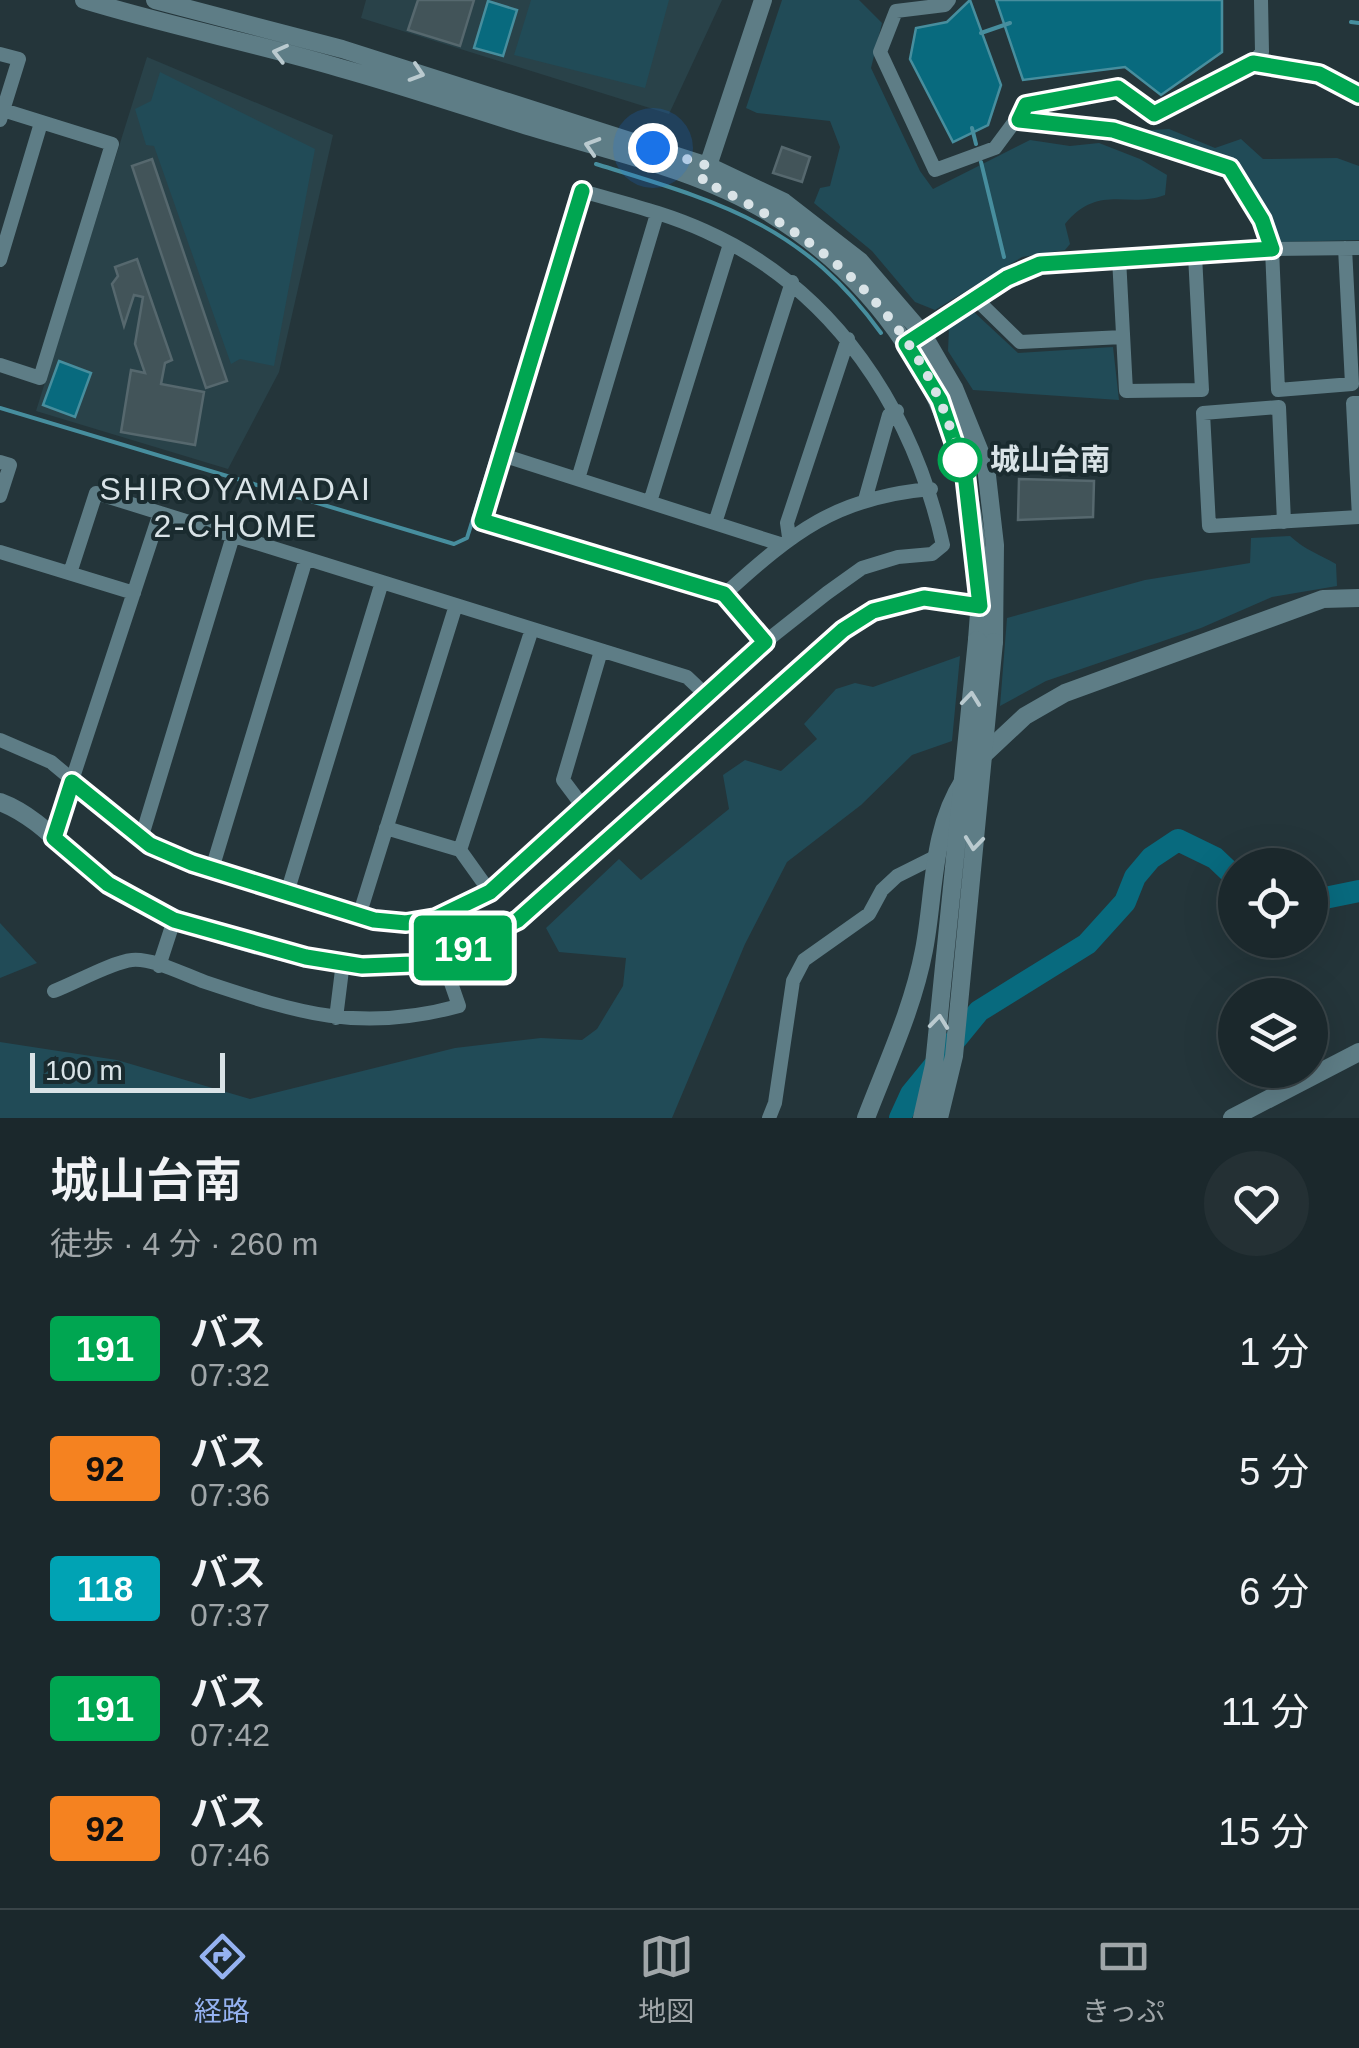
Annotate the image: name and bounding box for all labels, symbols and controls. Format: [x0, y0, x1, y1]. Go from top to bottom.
one-way arrow [272, 43, 289, 64]
one-way arrow [408, 61, 425, 82]
your location [628, 123, 678, 173]
one-way arrow [584, 137, 601, 158]
marker: 城山台南 [939, 439, 981, 481]
place label: 城山台南 [990, 443, 1110, 476]
district label: SHIROYAMADAI 2-CHOME [100, 471, 373, 544]
one-way arrow [960, 690, 981, 706]
one-way arrow [964, 836, 986, 852]
map controls [1218, 848, 1328, 1088]
button: locate [1218, 848, 1328, 958]
line badge: 191 [406, 916, 520, 980]
text: 191 [434, 929, 492, 968]
button: layers [1218, 978, 1328, 1088]
one-way arrow [927, 1014, 949, 1030]
scale bar [30, 1048, 225, 1092]
text: 100 m [45, 1055, 123, 1086]
button: heart [1204, 1151, 1309, 1256]
text: 城山台南 [50, 1154, 242, 1207]
text: 徒歩 · 4 分 · 260 m [50, 1226, 319, 1262]
text: バス [190, 1312, 266, 1354]
text: 191 [76, 1329, 134, 1368]
text: 1 分 [1239, 1331, 1309, 1373]
text: 07:32 [190, 1357, 270, 1393]
text: バス [190, 1432, 266, 1474]
text: 92 [86, 1449, 124, 1488]
text: 5 分 [1239, 1451, 1309, 1493]
text: 07:36 [190, 1477, 270, 1513]
text: バス [190, 1552, 266, 1594]
text: 118 [77, 1569, 133, 1608]
text: 6 分 [1239, 1571, 1309, 1613]
text: 07:37 [190, 1597, 270, 1633]
text: バス [190, 1672, 266, 1714]
text: 191 [76, 1689, 134, 1728]
text: 11 分 [1221, 1691, 1309, 1733]
text: 07:42 [190, 1717, 270, 1753]
text: バス [190, 1792, 266, 1834]
text: 92 [86, 1809, 124, 1848]
text: 15 分 [1218, 1811, 1309, 1853]
text: 07:46 [190, 1837, 270, 1873]
tab: 経路 [194, 1929, 250, 2029]
tab: 地図 [638, 1929, 694, 2029]
tab: きっぷ [1082, 1929, 1165, 2029]

